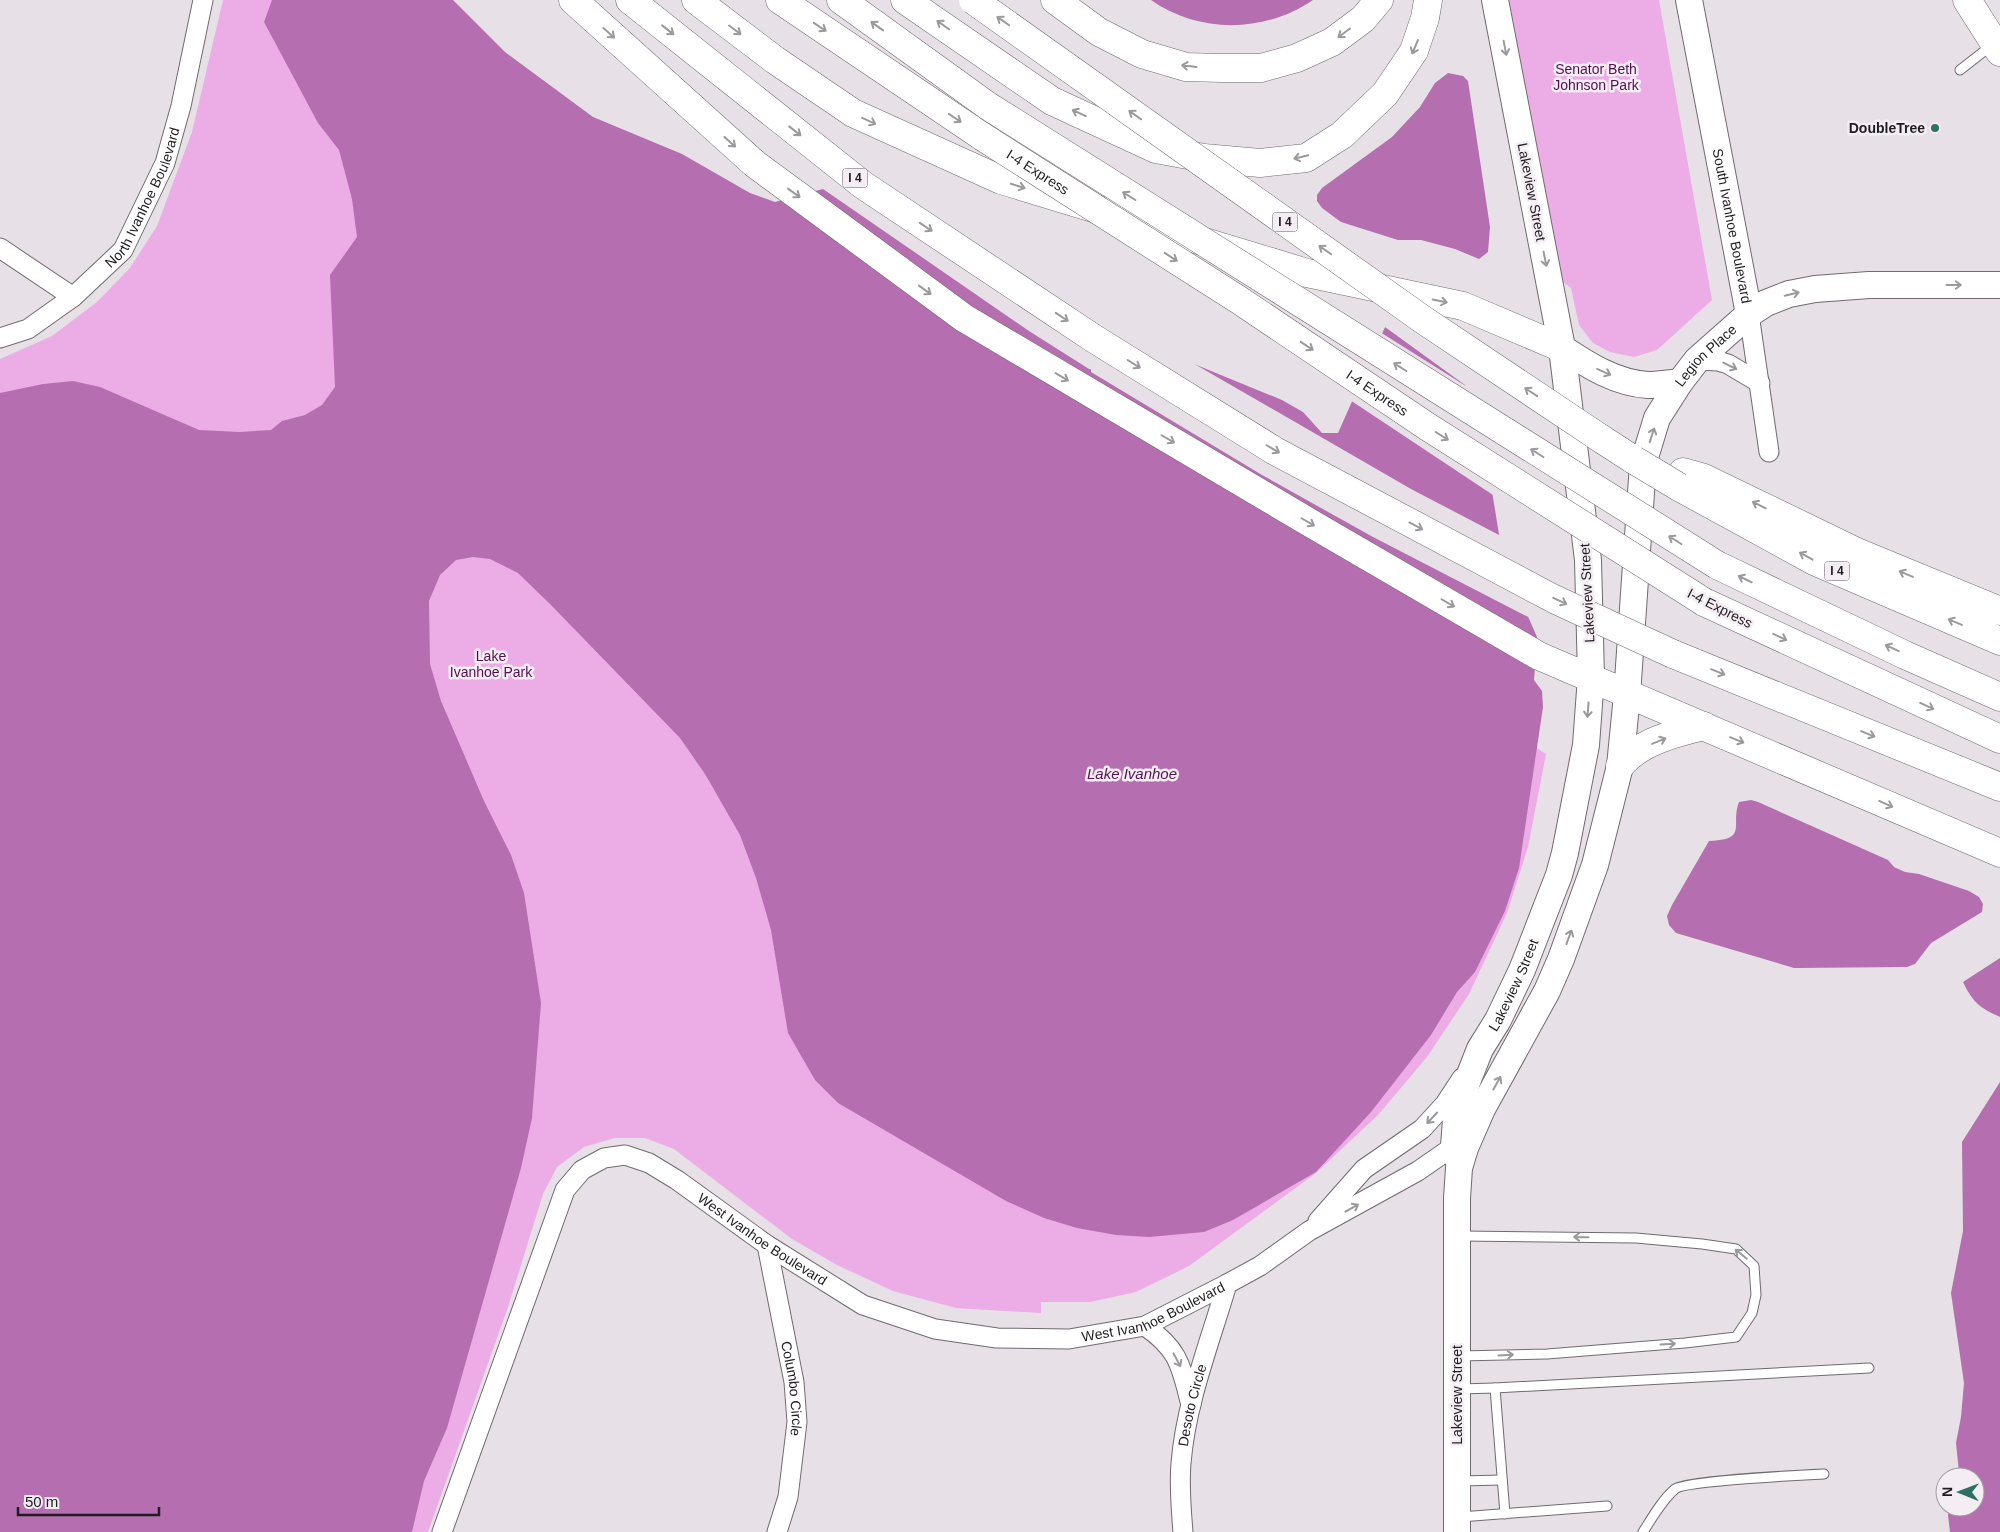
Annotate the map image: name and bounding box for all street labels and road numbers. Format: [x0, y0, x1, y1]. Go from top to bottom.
street label: North Ivanhoe Boulevard [102, 126, 183, 271]
street label: Lakeview Street [1515, 142, 1549, 243]
street label: I-4 Express [1004, 146, 1072, 198]
street label: South Ivanhoe Boulevard [1710, 147, 1755, 305]
road number: I 4 [842, 168, 868, 188]
road number: I 4 [1272, 212, 1298, 232]
street label: Legion Place [1672, 321, 1740, 390]
street label: I-4 Express [1343, 366, 1411, 419]
street label: Lakeview Street [1576, 543, 1598, 643]
road number: I 4 [1824, 562, 1850, 580]
street label: I-4 Express [1685, 585, 1755, 631]
street label: Lakeview Street [1485, 936, 1541, 1034]
street label: West Ivanhoe Boulevard [695, 1190, 830, 1288]
street label: West Ivanhoe Boulevard [1080, 1279, 1227, 1345]
street label: Columbo Circle [778, 1340, 805, 1437]
street label: Lakeview Street [1449, 1345, 1465, 1445]
street label: Desoto Circle [1175, 1362, 1210, 1447]

